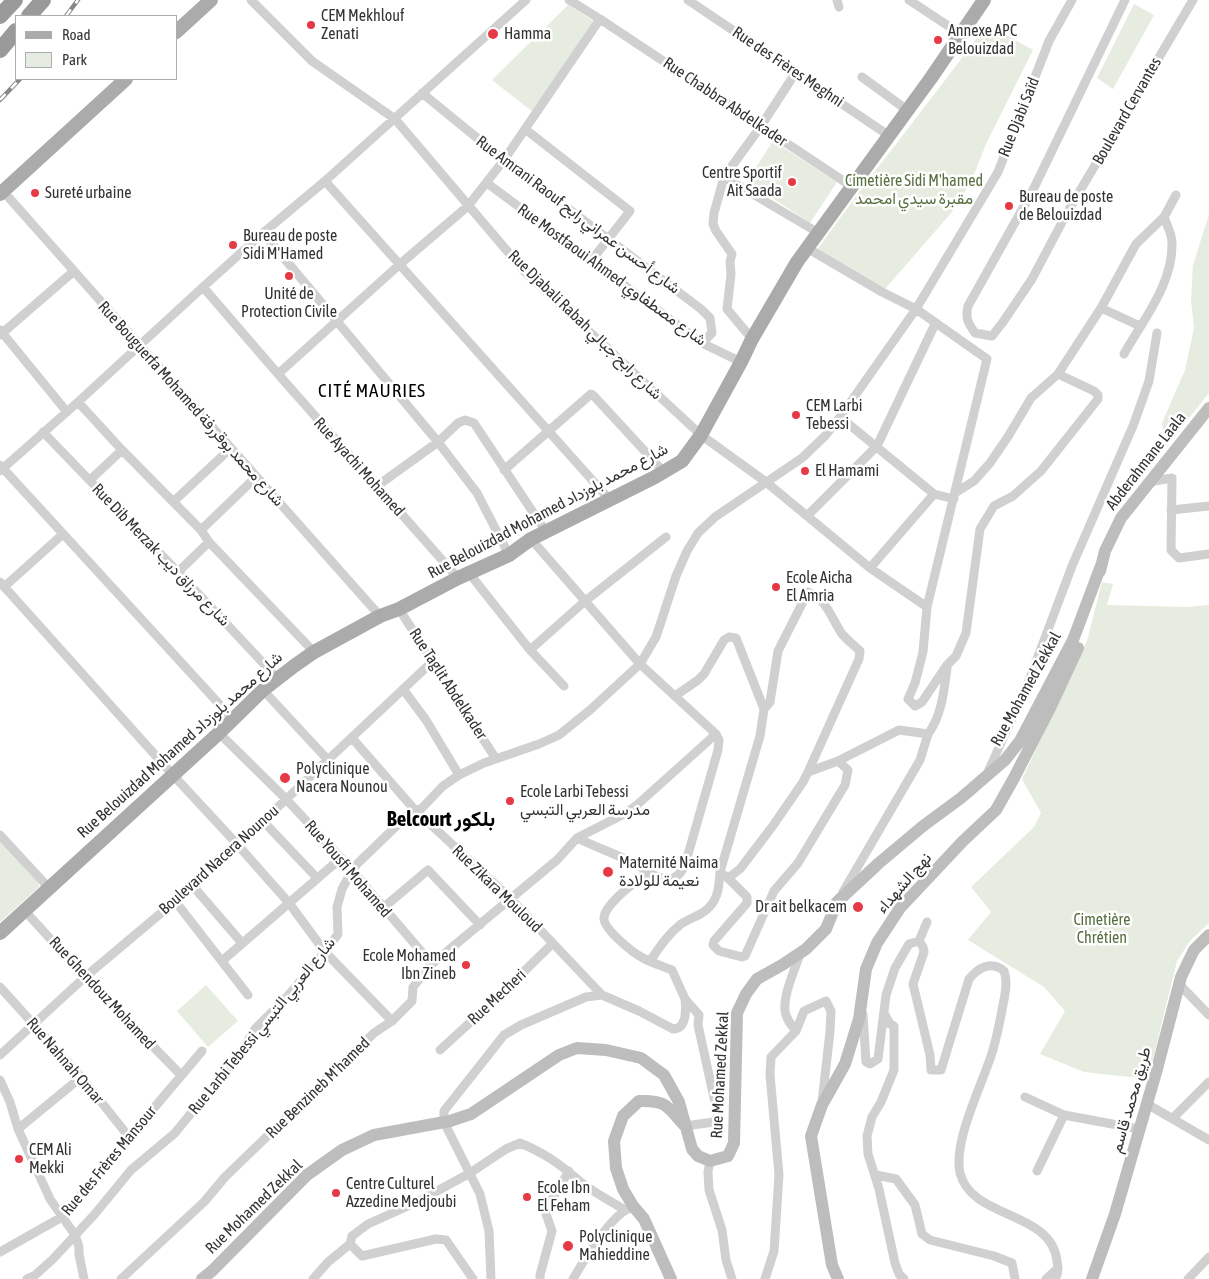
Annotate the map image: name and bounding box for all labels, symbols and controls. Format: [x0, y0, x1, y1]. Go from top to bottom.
place label: CEM Mekhlouf Zenati [321, 6, 404, 44]
legend [15, 15, 178, 80]
marker: CEM Mekhlouf Zenati [305, 19, 317, 31]
place label: Annexe APC Belouizdad [948, 21, 1017, 59]
street label: Rue des Frères Meghni [729, 23, 847, 111]
place label: Hamma [504, 24, 551, 44]
text: Road [62, 26, 91, 43]
marker: Hamma [486, 27, 500, 41]
marker: Annexe APC Belouizdad [932, 34, 944, 46]
text: Park [62, 51, 87, 68]
street label: Rue Chabbra Abdelkader [659, 53, 791, 151]
street label: Boulevard Cervantes [1089, 54, 1165, 168]
street label: Rue Djabi Saïd [994, 74, 1044, 160]
street label: Rue Amrani Raouf شارع أحسن عمراني رابح [472, 132, 684, 298]
place label: Centre Sportif Ait Saada [702, 163, 782, 201]
park label: Cimetière Sidi M'hamed مقبرة سيدي امحمد [845, 171, 983, 209]
marker: Centre Sportif Ait Saada [786, 176, 798, 188]
place label: Sureté urbaine [45, 183, 132, 203]
marker: Sureté urbaine [29, 187, 41, 199]
place label: Bureau de poste de Belouizdad [1019, 187, 1113, 225]
street label: Rue Mostfaoui Ahmed شارع مصطفاوي [514, 200, 710, 350]
marker: Bureau de poste de Belouizdad [1003, 200, 1015, 212]
place label: Bureau de poste Sidi M'Hamed [243, 226, 337, 264]
marker: Bureau de poste Sidi M'Hamed [227, 239, 239, 251]
street label: Rue Djabali Rabah شارع رابح جبالي [504, 246, 666, 404]
marker: Unité de Protection Civile [283, 270, 295, 282]
place label: Unité de Protection Civile [241, 284, 337, 322]
street label: Rue Bouguerfa Mohamed شارع محمد بوقررفة [94, 298, 288, 510]
district label: CITÉ MAURIES [316, 380, 428, 402]
place label: CEM Larbi Tebessi [806, 396, 863, 434]
street label: Abderahmane Laala [1102, 408, 1190, 514]
marker: CEM Larbi Tebessi [790, 409, 802, 421]
street label: Rue Ayachi Mohamed [310, 414, 408, 520]
street label: Rue Belouizdad Mohamed شارع محمد بلوزداد [425, 439, 671, 583]
place label: El Hamami [815, 461, 879, 481]
marker: El Hamami [799, 465, 811, 477]
street label: Rue Dib Merzak شارع مرزاق ديب [88, 480, 234, 630]
place label: Ecole Aicha El Amria [786, 568, 852, 606]
marker: Ecole Aicha El Amria [770, 581, 782, 593]
street label: Rue Taglit Abdelkader [405, 625, 491, 743]
street label: Rue Mohamed Zekkal [987, 629, 1065, 749]
street label: Rue Belouizdad Mohamed شارع محمد بلوزداد [74, 648, 286, 842]
place label: Polyclinique Nacera Nounou [296, 759, 388, 797]
marker: Polyclinique Nacera Nounou [278, 771, 292, 785]
place label: Ecole Larbi Tebessi مدرسة العربي التبسي [520, 782, 650, 820]
marker: Ecole Larbi Tebessi مدرسة العربي التبسي [504, 795, 516, 807]
street label: Boulevard Nacera Nounou [155, 801, 283, 919]
district label: Belcourt بلكور [387, 806, 495, 832]
street label: Rue Yousfi Mohamed [301, 817, 395, 921]
street label: Rue Zikara Mouloud [448, 841, 546, 937]
street label: نهج الشهداء [872, 849, 936, 917]
place label: Maternité Naima نعيمة للولادة [619, 853, 718, 891]
marker: Maternité Naima نعيمة للولادة [601, 865, 615, 879]
place label: Dr ait belkacem [755, 897, 847, 917]
marker: Dr ait belkacem [851, 900, 865, 914]
park label: Cimetière Chrétien [1073, 910, 1131, 948]
street label: Rue Ghendouz Mohamed [45, 933, 159, 1053]
street label: Rue Larbi Tebessi شارع العربي التبسي [185, 934, 339, 1118]
place label: Ecole Mohamed Ibn Zineb [362, 946, 456, 984]
marker: Ecole Mohamed Ibn Zineb [460, 959, 472, 971]
street label: Rue Mecheri [464, 965, 530, 1029]
street label: Rue Mohamed Zekkal [707, 1011, 733, 1139]
street label: Rue Nahnah Omar [22, 1014, 108, 1108]
street label: Rue Benzineb M'hamed [262, 1034, 374, 1142]
street label: طريق محمد قاسم [1107, 1045, 1155, 1155]
street label: Rue des Frères Mansour [58, 1102, 160, 1220]
place label: CEM Ali Mekki [29, 1140, 72, 1178]
marker: CEM Ali Mekki [13, 1153, 25, 1165]
street label: Rue Mohamed Zekkal [202, 1156, 306, 1258]
place label: Centre Culturel Azzedine Medjoubi [346, 1174, 457, 1212]
place label: Ecole Ibn El Feham [537, 1178, 590, 1216]
marker: Centre Culturel Azzedine Medjoubi [330, 1187, 342, 1199]
marker: Ecole Ibn El Feham [521, 1191, 533, 1203]
place label: Polyclinique Mahieddine [579, 1227, 653, 1265]
marker: Polyclinique Mahieddine [561, 1239, 575, 1253]

